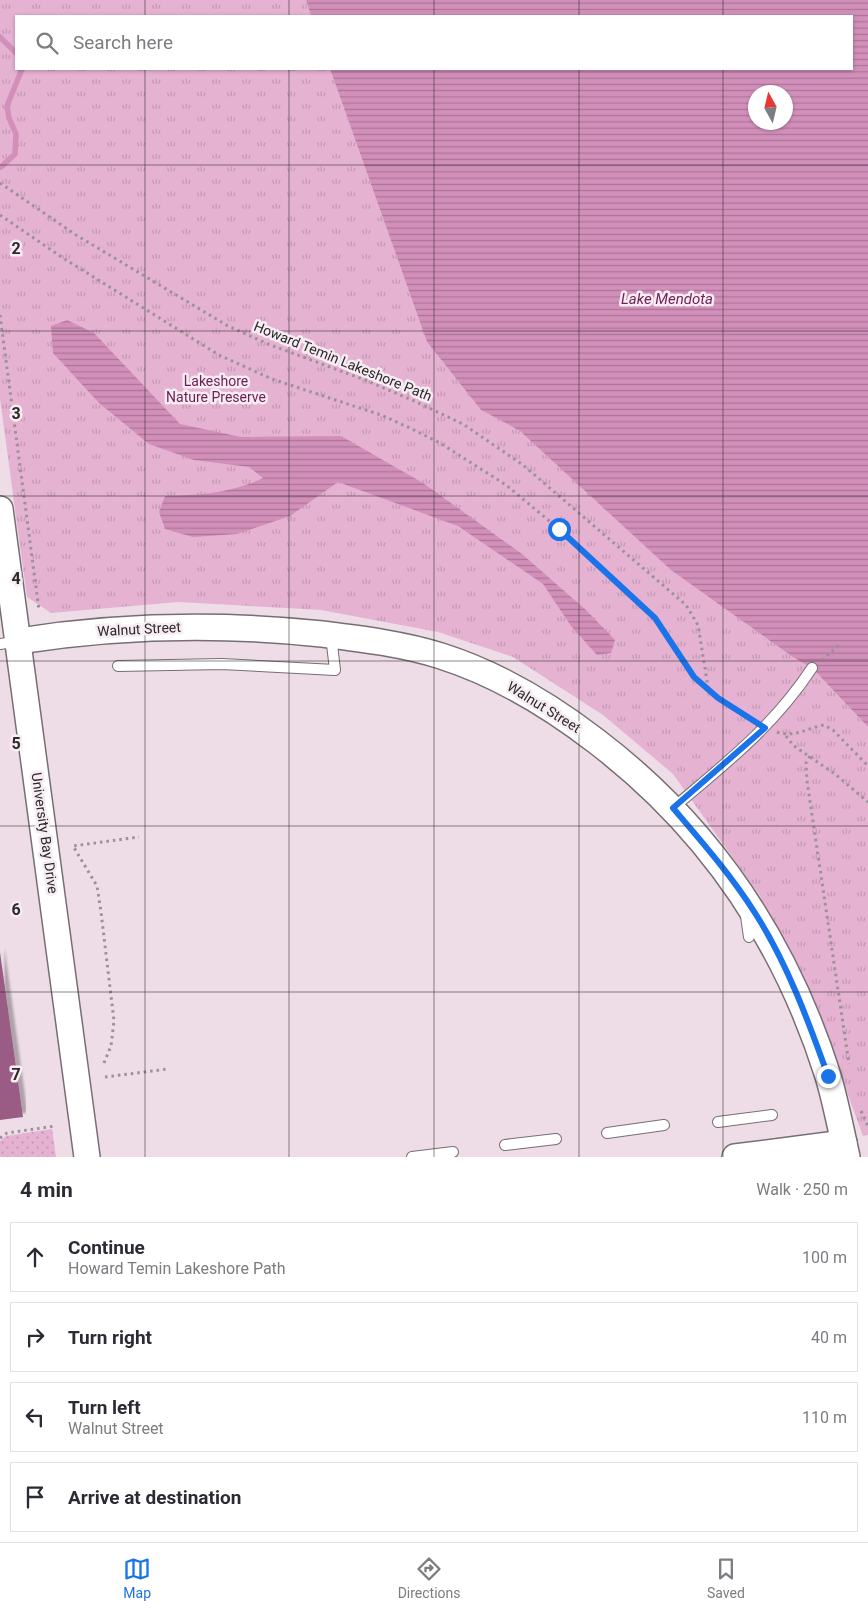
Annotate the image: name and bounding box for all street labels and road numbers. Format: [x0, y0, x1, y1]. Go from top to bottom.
street label: Howard Temin Lakeshore Path [252, 318, 434, 404]
street label: Walnut Street [97, 619, 182, 639]
street label: Walnut Street [504, 678, 584, 736]
street label: University Bay Drive [29, 771, 61, 895]

